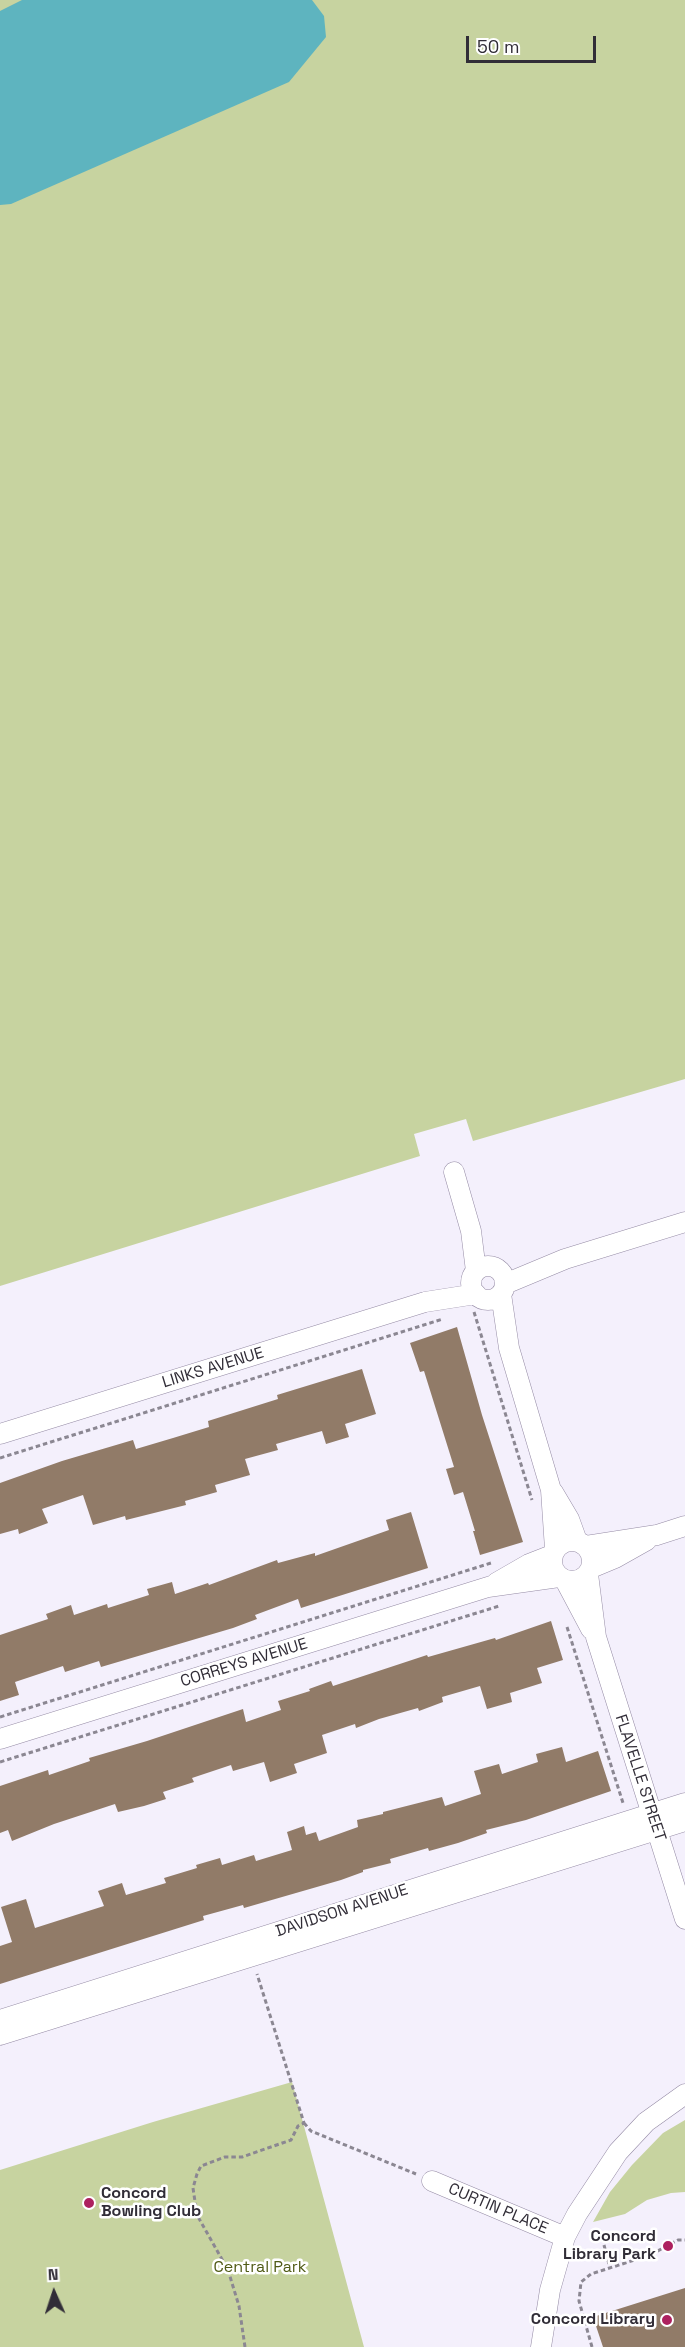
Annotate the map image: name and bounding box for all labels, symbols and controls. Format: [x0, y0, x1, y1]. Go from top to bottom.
scale bar [469, 24, 600, 62]
text: 50 m [477, 35, 519, 58]
street label: LINKS AVENUE [160, 1343, 266, 1393]
street label: CORREYS AVENUE [178, 1635, 310, 1691]
street label: FLAVELLE STREET [610, 1712, 670, 1844]
street label: DAVIDSON AVENUE [274, 1881, 410, 1941]
street label: CURTIN PLACE [445, 2179, 551, 2239]
place label: Concord Bowling Club [101, 2184, 201, 2222]
marker: Concord Bowling Club [82, 2196, 96, 2210]
place label: Concord Library Park [563, 2227, 656, 2265]
marker: Concord Library Park [661, 2239, 675, 2253]
park label: Central Park [214, 2258, 306, 2278]
north arrow [24, 2263, 84, 2323]
text: N [47, 2264, 59, 2285]
place label: Concord Library [531, 2310, 655, 2330]
marker: Concord Library [660, 2313, 674, 2327]

